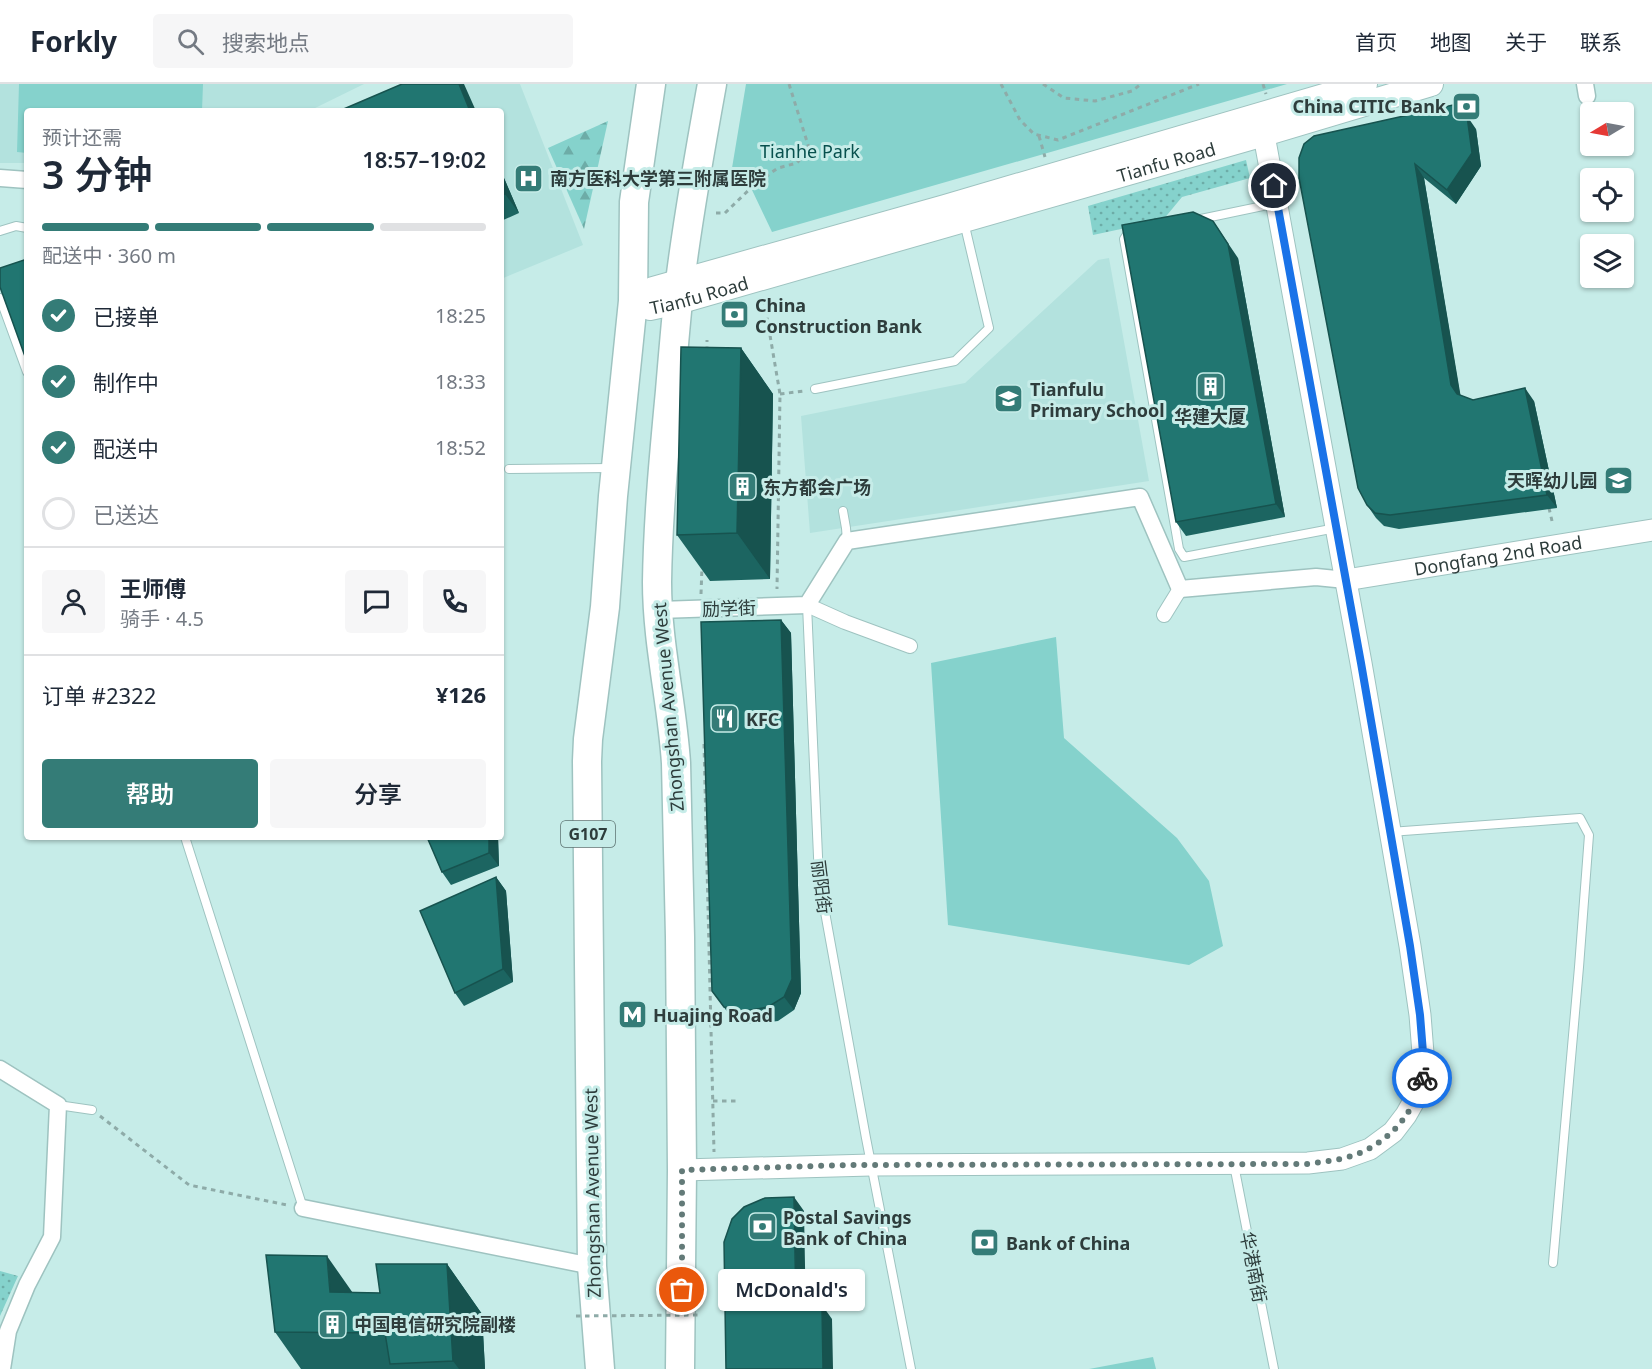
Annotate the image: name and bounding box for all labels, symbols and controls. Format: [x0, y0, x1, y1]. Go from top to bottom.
search box [153, 14, 573, 68]
text: Forkly [30, 22, 117, 60]
icon: search [174, 25, 207, 58]
text: 搜索地点 [222, 27, 310, 57]
text: 首页 [1355, 28, 1397, 56]
text: 地图 [1430, 28, 1472, 56]
text: 关于 [1505, 28, 1547, 56]
text: 联系 [1580, 28, 1622, 56]
bank icon: China CITIC Bank [1451, 90, 1483, 122]
place label: China CITIC Bank [1292, 94, 1447, 118]
north arrow [1580, 102, 1634, 156]
map controls [1580, 102, 1634, 288]
text: 预计还需 [42, 124, 122, 151]
street label: Tianfu Road [1114, 137, 1218, 187]
park label: Tianhe Park [760, 139, 860, 163]
text: 18:57–19:02 [362, 144, 486, 174]
text: 3 分钟 [42, 147, 152, 200]
pin [1248, 160, 1299, 211]
hospital icon: 南方医科大学第三附属医院 [513, 162, 545, 194]
place label: 南方医科大学第三附属医院 [550, 166, 766, 190]
button: locate [1580, 168, 1634, 222]
icon: home [1257, 169, 1290, 202]
button: layers [1580, 234, 1634, 288]
text: 配送中 · 360 m [42, 242, 176, 269]
street label: Tianfu Road [647, 270, 751, 320]
place label: China Construction Bank [755, 293, 923, 338]
icon: check [42, 299, 75, 332]
bank icon: China Construction Bank [718, 299, 750, 331]
text: 已接单 [93, 301, 159, 331]
text: 18:25 [435, 302, 486, 329]
icon: check [42, 365, 75, 398]
text: 制作中 [93, 367, 159, 397]
text: 18:33 [435, 368, 486, 395]
building icon: 华建大厦 [1194, 371, 1226, 403]
place label: Tianfulu Primary School [1030, 377, 1165, 422]
school or university icon: Tianfulu Primary School [993, 383, 1025, 415]
place label: 华建大厦 [1174, 404, 1246, 428]
icon: check [42, 431, 75, 464]
text: 配送中 [93, 433, 159, 463]
text: 18:52 [435, 434, 486, 461]
school or university icon: 天晖幼儿园 [1602, 464, 1634, 496]
place label: 天晖幼儿园 [1507, 468, 1597, 492]
building icon: 东方都会广场 [726, 471, 758, 503]
place label: 东方都会广场 [763, 475, 871, 499]
text: 已送达 [93, 499, 159, 529]
street label: Dongfang 2nd Road [1412, 530, 1584, 581]
button: person [42, 570, 105, 633]
button: chat [345, 570, 408, 633]
button: phone [423, 570, 486, 633]
text: 王师傅 [120, 573, 186, 603]
street label: 励学街 [702, 595, 756, 621]
street label: Zhongshan Avenue West [647, 601, 689, 812]
text: 骑手 · 4.5 [120, 605, 204, 632]
text: ¥126 [436, 679, 486, 709]
text: 订单 #2322 [42, 680, 156, 710]
restaurant icon: KFC [709, 703, 741, 735]
place label: KFC [746, 707, 779, 731]
button: 帮助 [42, 759, 258, 828]
button: 分享 [270, 759, 486, 828]
road number: G107 [561, 821, 615, 847]
street label: 丽阳街 [807, 859, 837, 915]
metro station icon: Huajing Road [616, 999, 648, 1031]
place label: Huajing Road [653, 1003, 773, 1027]
courier [1392, 1048, 1452, 1108]
icon: bike [1406, 1062, 1439, 1095]
street label: Zhongshan Avenue West [578, 1087, 606, 1298]
place label: Postal Savings Bank of China [783, 1205, 912, 1250]
bank icon: Postal Savings Bank of China [746, 1211, 778, 1243]
bank icon: Bank of China [969, 1227, 1001, 1259]
street label: 华港南街 [1235, 1229, 1273, 1305]
place label: Bank of China [1006, 1231, 1130, 1255]
pin [656, 1264, 707, 1315]
callout: McDonald's [718, 1269, 865, 1311]
icon: bag [665, 1273, 698, 1306]
text: McDonald's [735, 1276, 848, 1303]
building icon: 中国电信研究院副楼 [317, 1308, 349, 1340]
place label: 中国电信研究院副楼 [354, 1312, 516, 1336]

